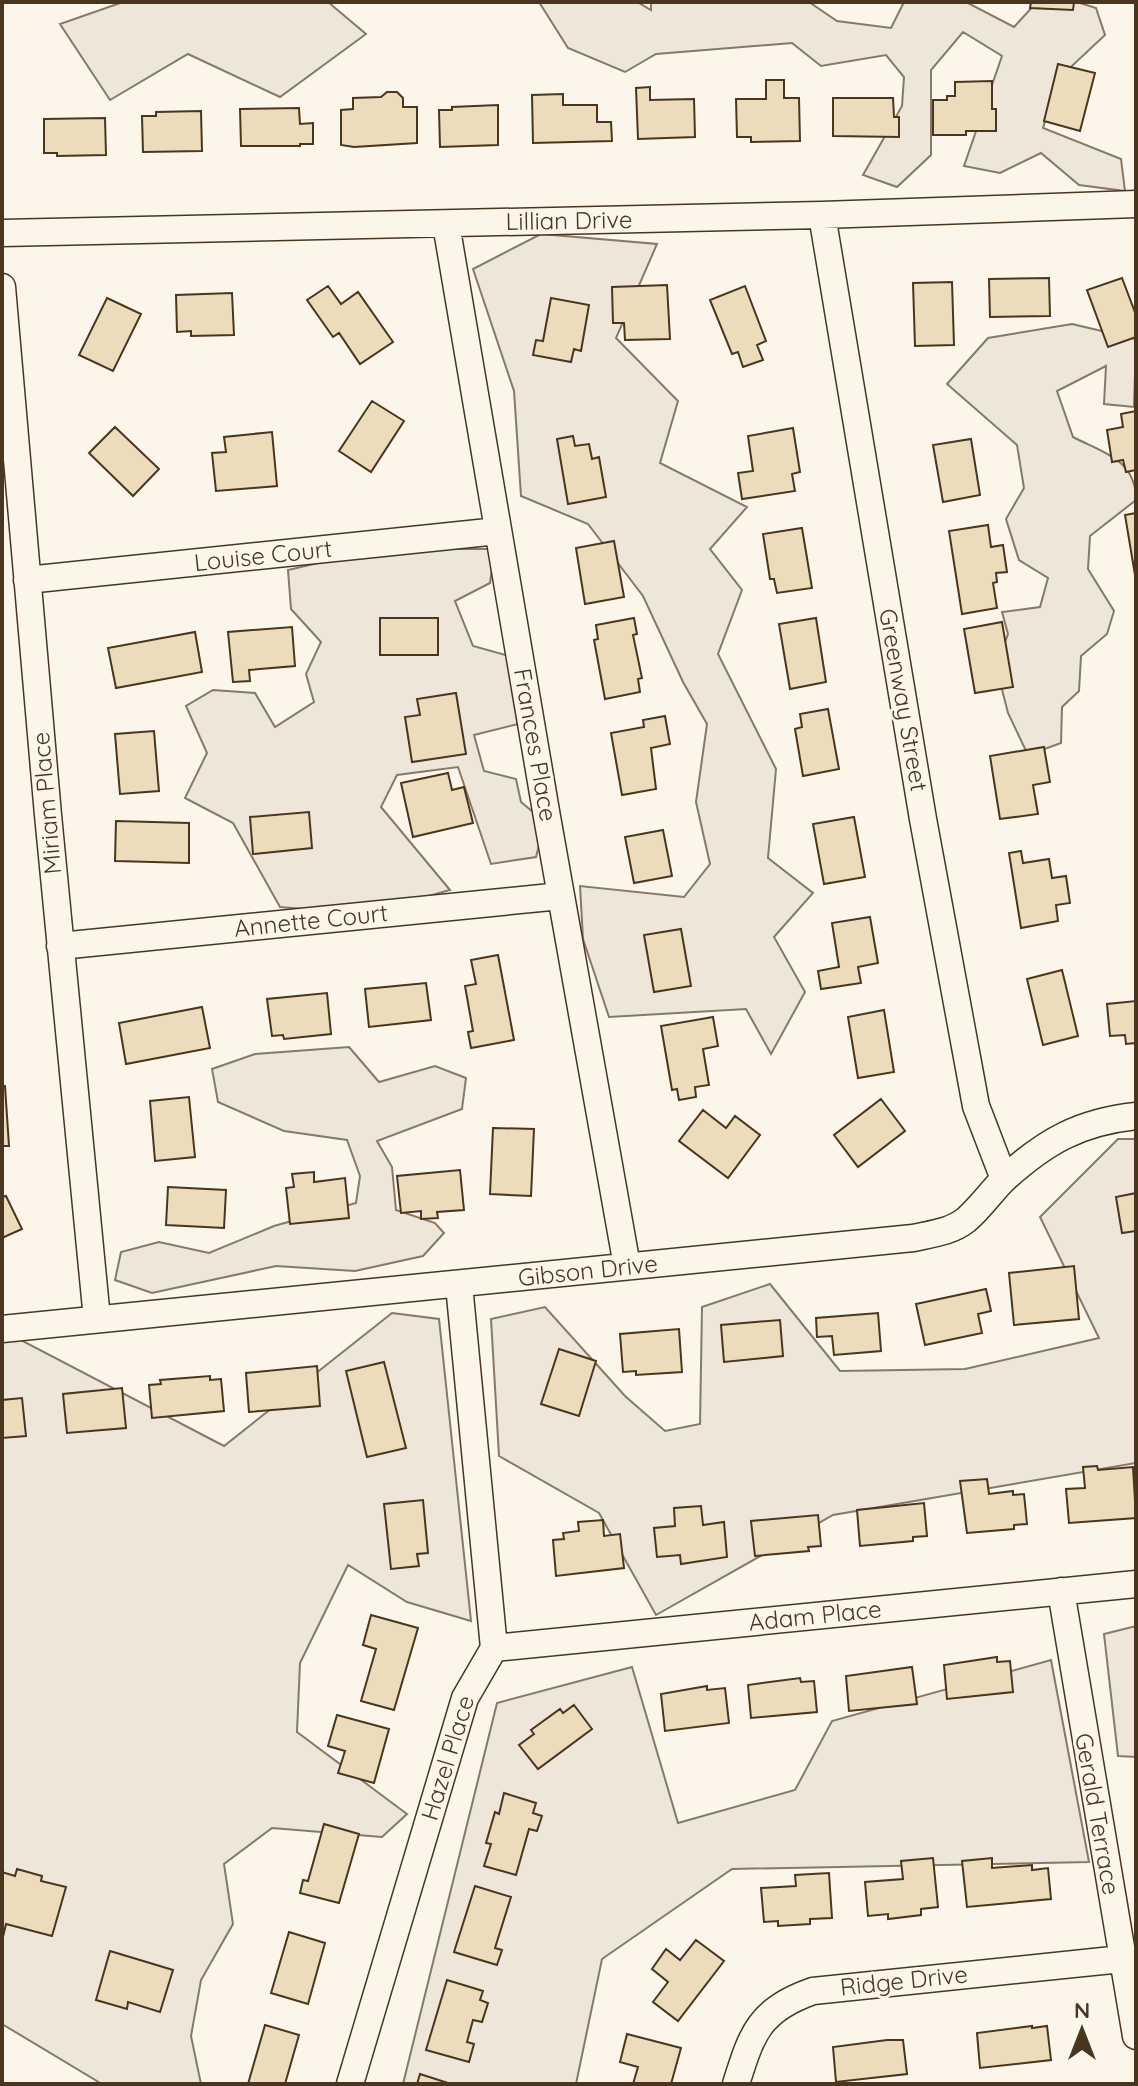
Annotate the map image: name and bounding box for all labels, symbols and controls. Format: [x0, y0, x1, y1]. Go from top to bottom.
street label: Lillian Drive [505, 204, 633, 236]
street label: Louise Court [192, 533, 333, 577]
street label: Greenway Street [873, 606, 935, 793]
street label: Frances Place [508, 666, 564, 824]
street label: Miriam Place [25, 731, 67, 875]
street label: Annette Court [233, 897, 389, 943]
street label: Gibson Drive [517, 1248, 659, 1292]
street label: Adam Place [747, 1593, 883, 1637]
street label: Hazel Place [414, 1692, 480, 1824]
street label: Gerald Terrace [1069, 1730, 1127, 1897]
street label: Ridge Drive [839, 1958, 969, 2002]
north arrow [1042, 1990, 1122, 2070]
text: N [1074, 1996, 1090, 2024]

